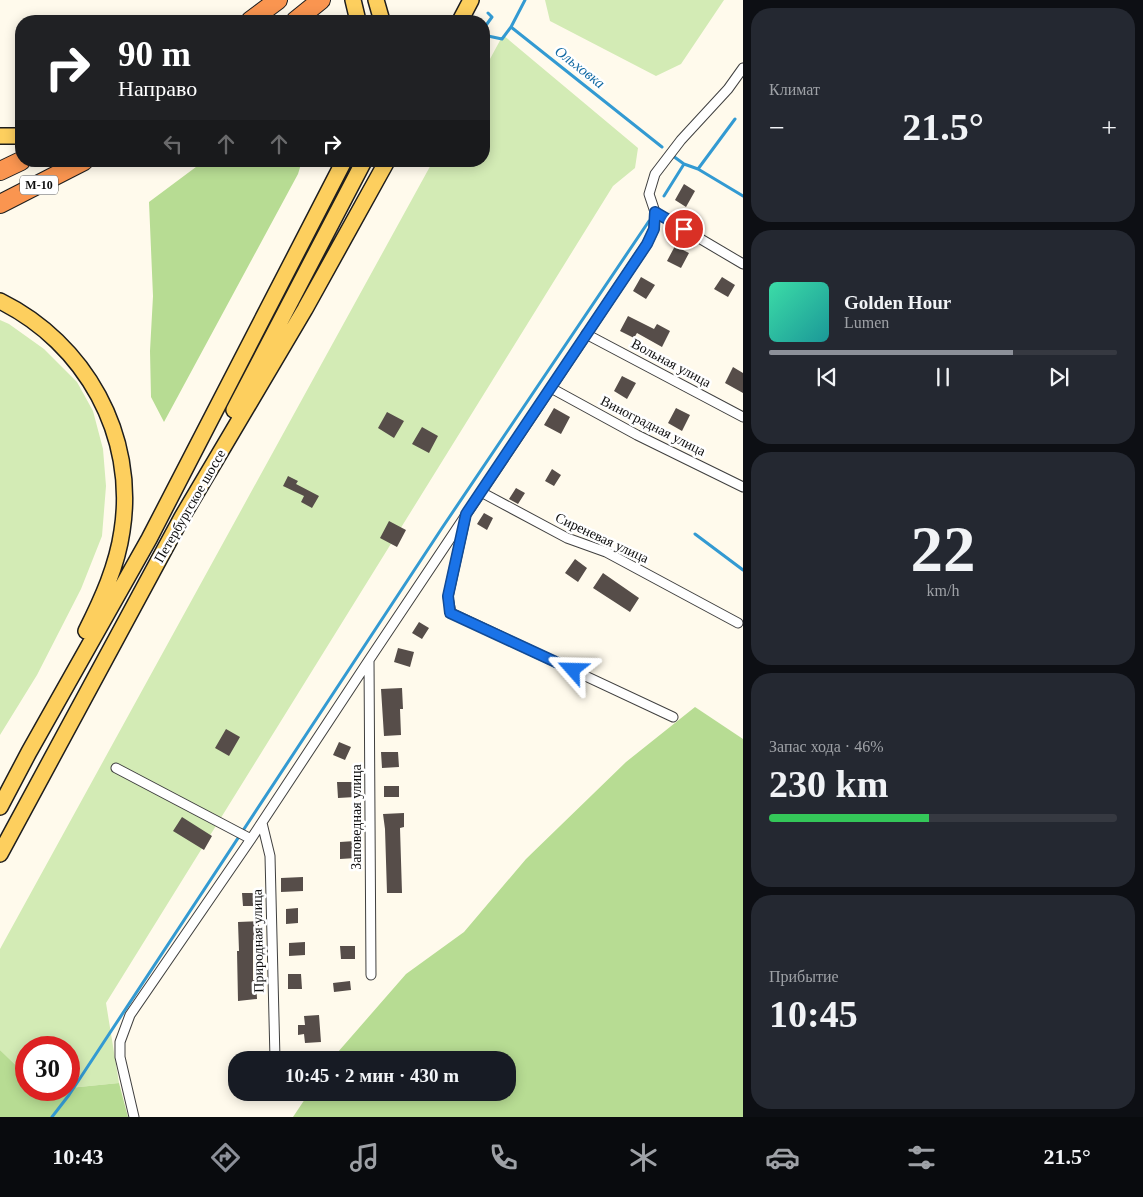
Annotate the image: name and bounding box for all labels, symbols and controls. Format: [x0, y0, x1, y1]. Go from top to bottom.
icon: right [35, 35, 100, 100]
text: 90 m [118, 35, 191, 74]
water label: Ольховка [552, 43, 608, 91]
text: Направо [118, 76, 197, 101]
text: Климат [769, 81, 820, 98]
text: 21.5° [902, 106, 984, 148]
text: − [769, 112, 785, 143]
text: + [1101, 112, 1117, 143]
icon: left [159, 130, 187, 158]
icon: ahead [212, 130, 240, 158]
icon: ahead [265, 130, 293, 158]
icon: right [318, 130, 346, 158]
road number: М-10 [20, 176, 58, 194]
pin [663, 208, 705, 250]
icon: arrive [670, 215, 698, 243]
text: Golden Hour [844, 292, 951, 313]
text: Lumen [844, 314, 889, 331]
street label: Вольная улица [629, 336, 714, 391]
icon: previous [813, 363, 841, 391]
icon: pause [929, 363, 957, 391]
icon: next [1045, 363, 1073, 391]
street label: Виноградная улица [598, 393, 709, 459]
street label: Петербургское шоссе [151, 447, 229, 565]
street label: Сиреневая улица [553, 510, 652, 566]
text: 22 [911, 513, 976, 585]
text: km/h [927, 582, 959, 599]
position arrow [546, 643, 598, 695]
text: Запас хода · 46% [769, 738, 884, 755]
text: 230 km [769, 763, 888, 805]
street label: Заповедная улица [349, 764, 364, 870]
street label: Природная улица [250, 888, 266, 993]
text: Прибытие [769, 968, 839, 985]
text: 10:45 [769, 993, 858, 1035]
speed limit sign: 30 [15, 1036, 80, 1101]
text: 10:45 · 2 мин · 430 m [285, 1065, 459, 1086]
icon: directions [208, 1140, 243, 1175]
icon: music [347, 1140, 382, 1175]
icon: phone [486, 1140, 521, 1175]
icon: climate [626, 1140, 661, 1175]
icon: car [765, 1140, 800, 1175]
icon: filters [904, 1140, 939, 1175]
text: 10:43 [52, 1144, 103, 1169]
text: 21.5° [1043, 1144, 1091, 1169]

